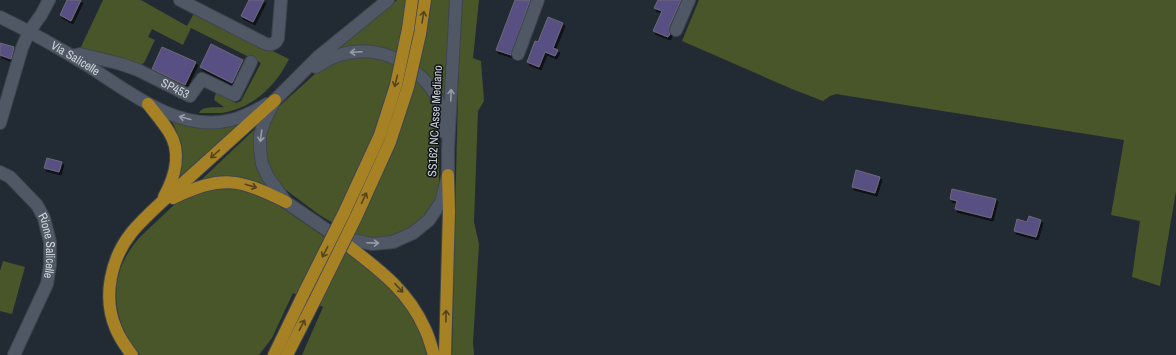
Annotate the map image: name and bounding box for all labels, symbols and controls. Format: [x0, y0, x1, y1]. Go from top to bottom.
one-way arrow [419, 11, 427, 24]
street label: Via Salicelle [48, 37, 103, 79]
one-way arrow [350, 48, 363, 55]
street label: SS162 NC Asse Mediano [424, 65, 446, 177]
one-way arrow [392, 74, 400, 87]
street label: SP453 [158, 75, 192, 102]
one-way arrow [448, 89, 455, 102]
one-way arrow [179, 114, 192, 121]
one-way arrow [257, 129, 265, 142]
one-way arrow [210, 150, 220, 159]
one-way arrow [244, 183, 257, 190]
one-way arrow [361, 192, 369, 204]
street label: Rione Salicelle [35, 210, 58, 280]
one-way arrow [366, 239, 379, 247]
one-way arrow [320, 246, 328, 258]
one-way arrow [394, 283, 404, 293]
one-way arrow [443, 310, 450, 323]
one-way arrow [299, 320, 306, 332]

